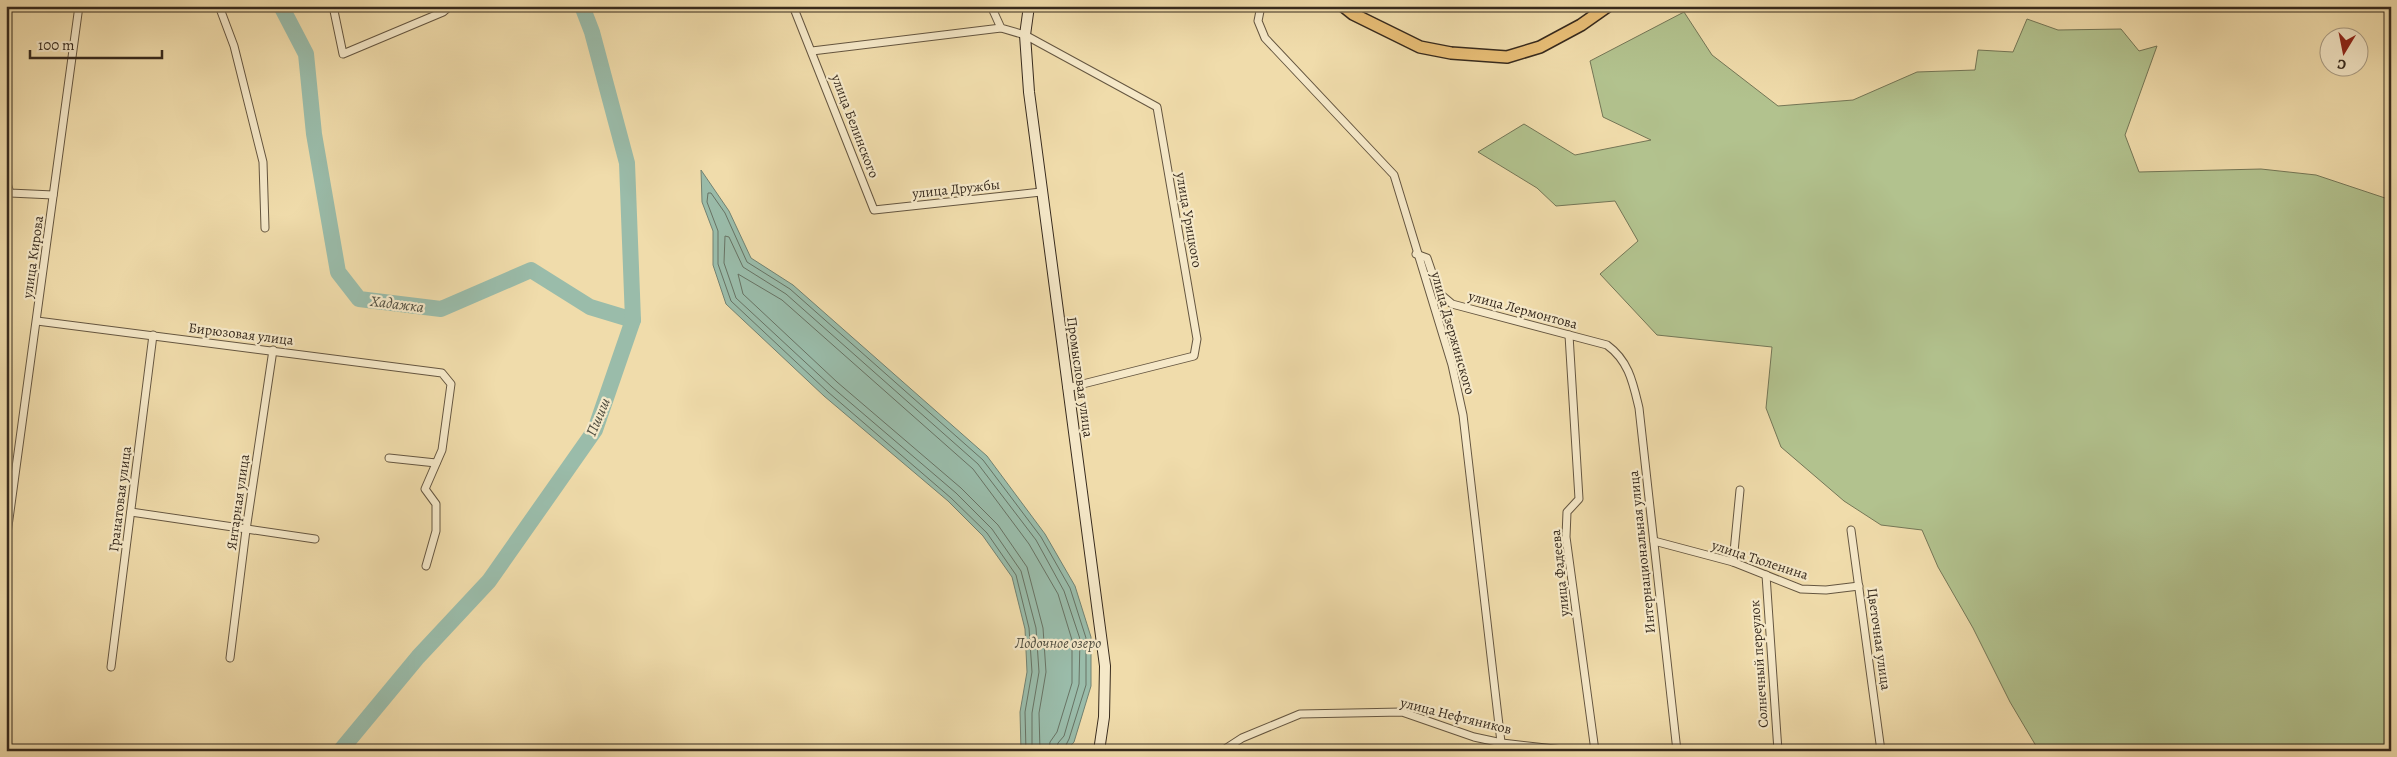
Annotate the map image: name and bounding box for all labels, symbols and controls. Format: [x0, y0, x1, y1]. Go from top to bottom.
scale bar [30, 28, 162, 60]
north arrow [2320, 28, 2370, 78]
text: 100 m [38, 35, 75, 55]
text: С [2336, 54, 2348, 74]
street label: улица Белинского [826, 70, 884, 181]
street label: улица Урицкого [1171, 170, 1207, 269]
street label: улица Дружбы [910, 175, 1001, 203]
street label: улица Кирова [18, 214, 48, 301]
street label: улица Дзержинского [1426, 268, 1480, 397]
street label: улица Лермонтова [1465, 286, 1580, 334]
water label: Хадажка [368, 291, 425, 317]
street label: Промысловая улица [1062, 315, 1098, 439]
street label: Бирюзовая улица [187, 318, 295, 350]
water label: Пшиш [581, 395, 615, 439]
street label: Гранатовая улица [104, 444, 136, 553]
street label: Янтарная улица [222, 452, 254, 551]
street label: Интернациональная улица [1624, 469, 1660, 634]
street label: улица Фадеева [1546, 528, 1574, 619]
street label: улица Тюленина [1708, 535, 1811, 585]
street label: Цветочная улица [1862, 587, 1896, 692]
street label: Солнечный переулок [1745, 600, 1773, 728]
water label: Лодочное озеро [1014, 633, 1101, 653]
street label: улица Нефтяников [1398, 693, 1514, 739]

